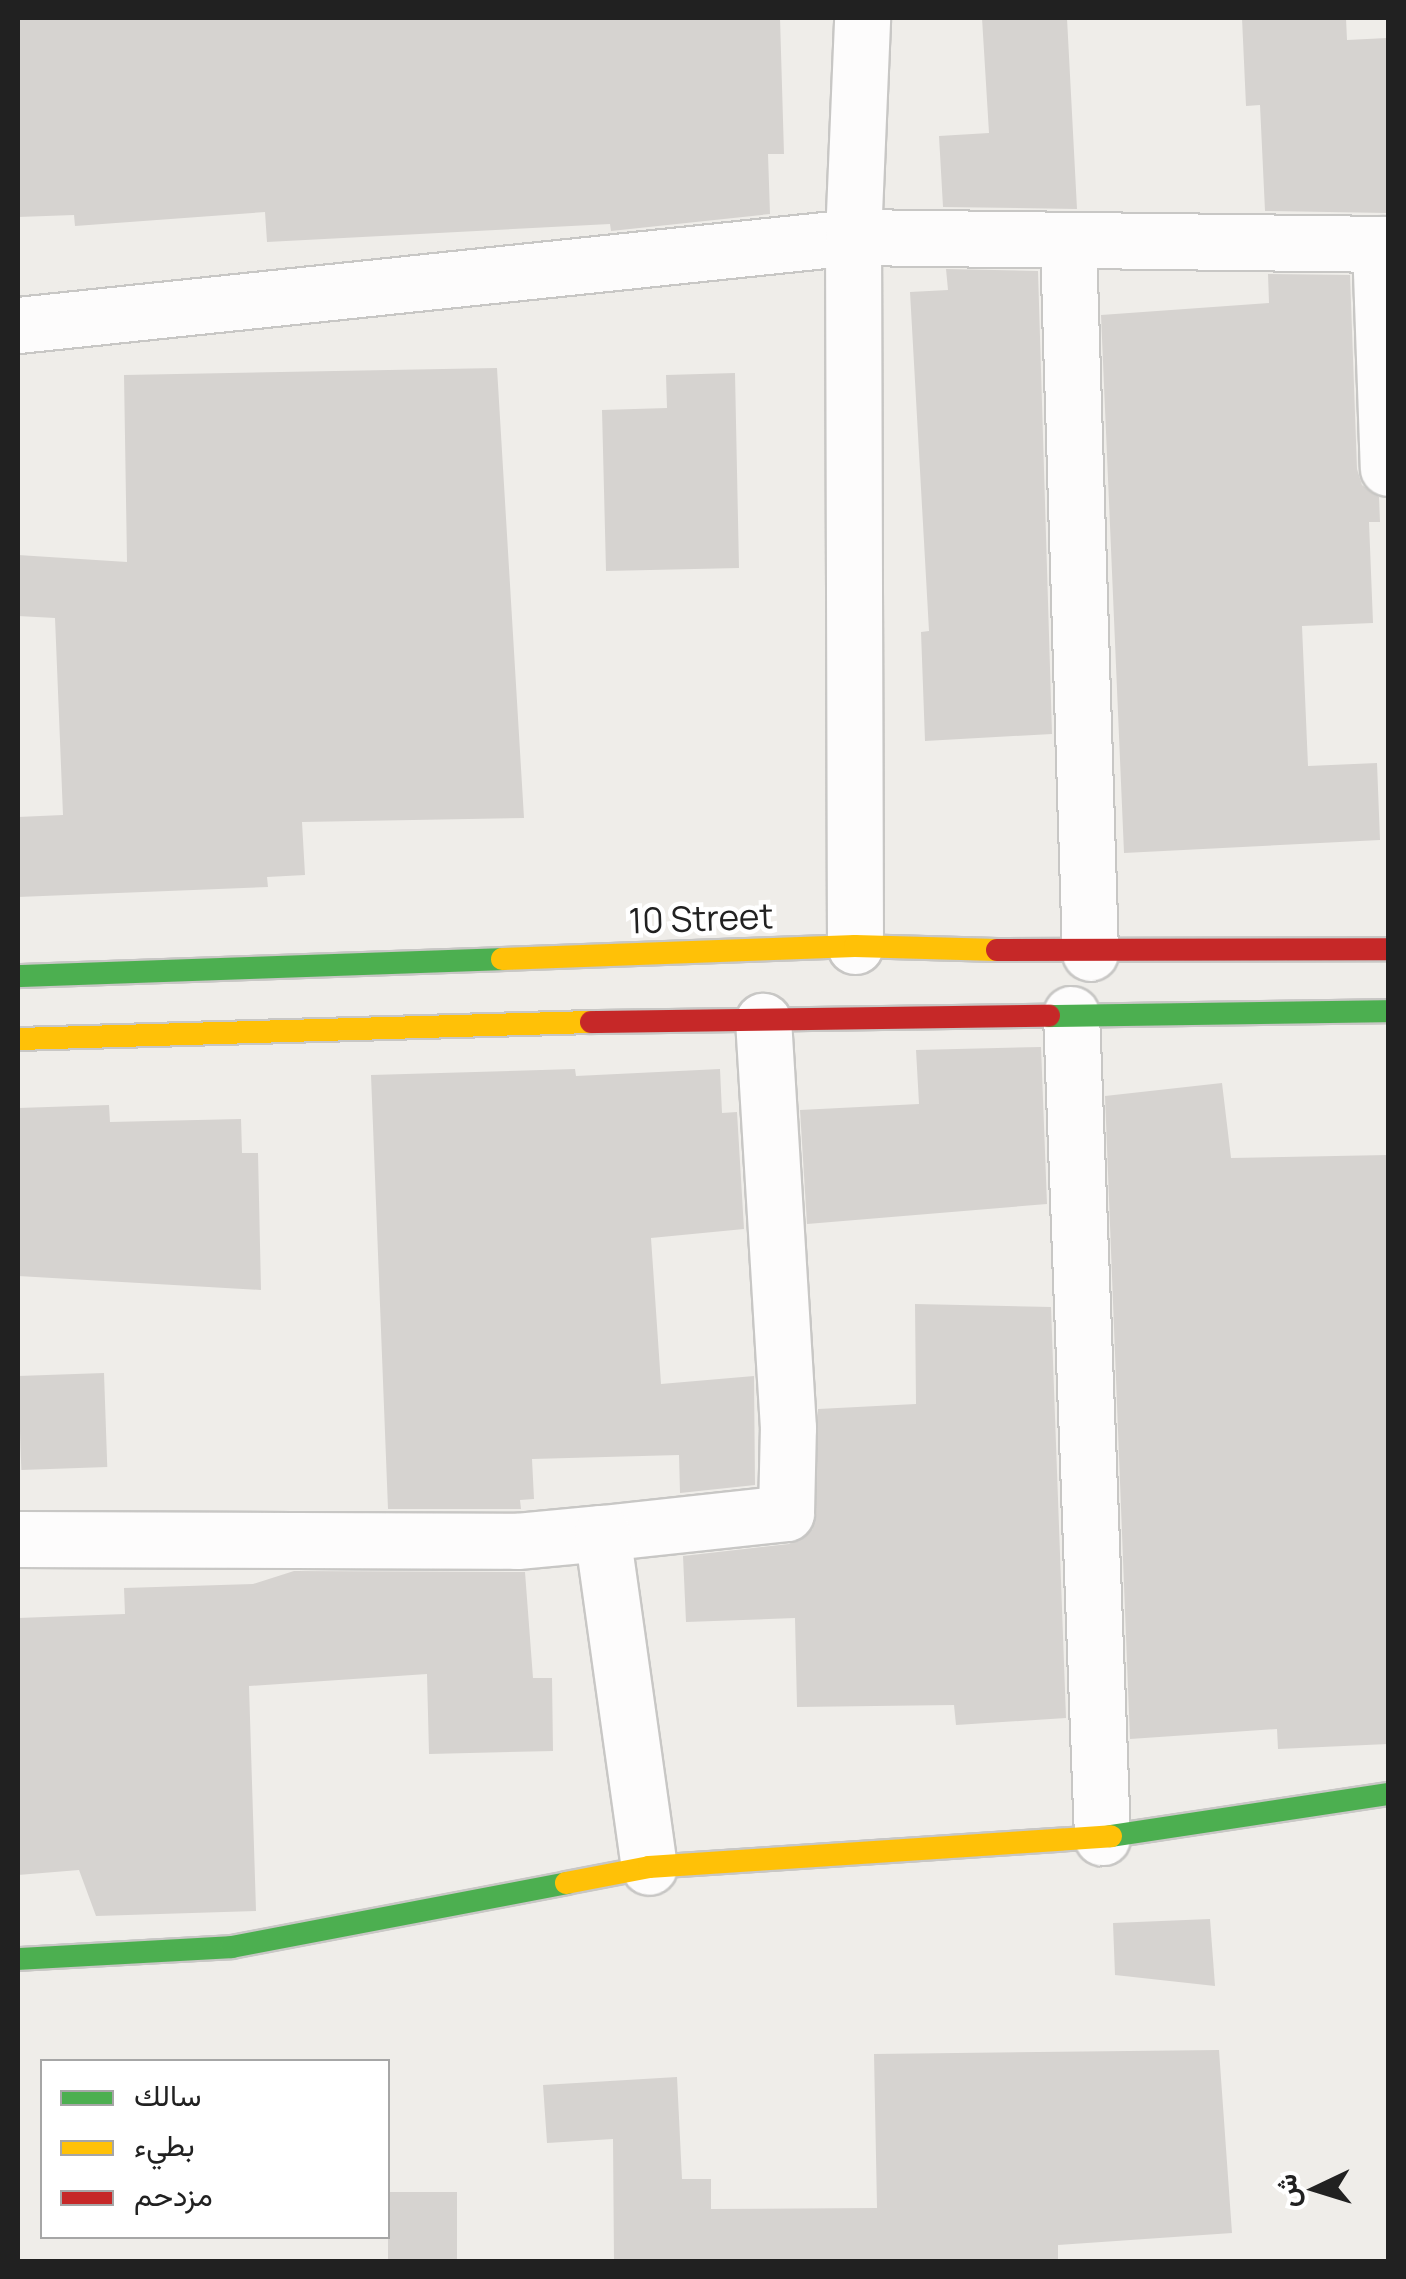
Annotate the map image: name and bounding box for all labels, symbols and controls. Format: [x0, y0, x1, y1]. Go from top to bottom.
street label: 10 Street [628, 894, 774, 942]
legend [40, 2059, 390, 2239]
text: سالك [134, 2074, 201, 2115]
text: بطيء [134, 2124, 195, 2165]
north arrow [1266, 2139, 1366, 2239]
text: ش [1266, 2173, 1306, 2209]
text: مزدحم [134, 2174, 213, 2215]

